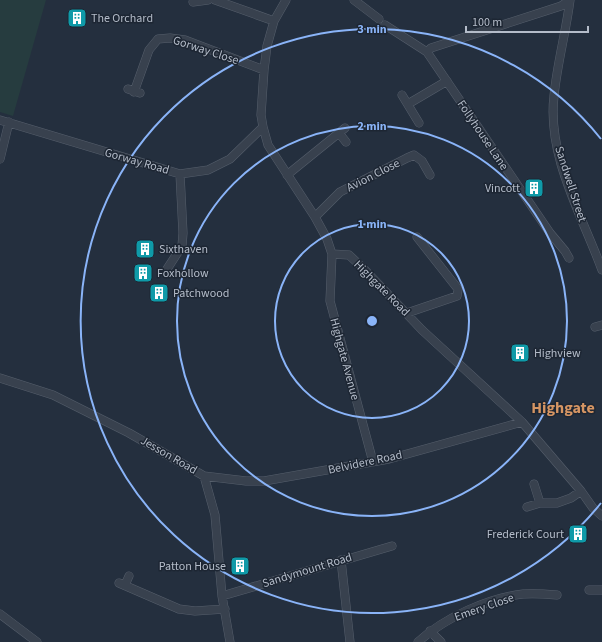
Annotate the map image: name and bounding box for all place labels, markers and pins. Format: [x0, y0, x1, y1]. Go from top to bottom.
building icon: The Orchard [66, 7, 88, 29]
place label: The Orchard [91, 10, 153, 27]
building icon: Vincott [523, 177, 545, 199]
place label: Vincott [485, 180, 520, 197]
building icon: Sixthaven [134, 238, 156, 260]
place label: Sixthaven [159, 241, 208, 258]
building icon: Foxhollow [132, 262, 154, 284]
place label: Foxhollow [157, 265, 209, 282]
building icon: Patchwood [148, 282, 170, 304]
place label: Patchwood [173, 285, 229, 302]
centre of rings [365, 314, 379, 328]
building icon: Highview [509, 342, 531, 364]
place label: Highview [534, 345, 581, 362]
building icon: Frederick Court [567, 523, 589, 545]
place label: Frederick Court [487, 526, 564, 543]
building icon: Patton House [229, 555, 251, 577]
place label: Patton House [159, 558, 226, 575]

